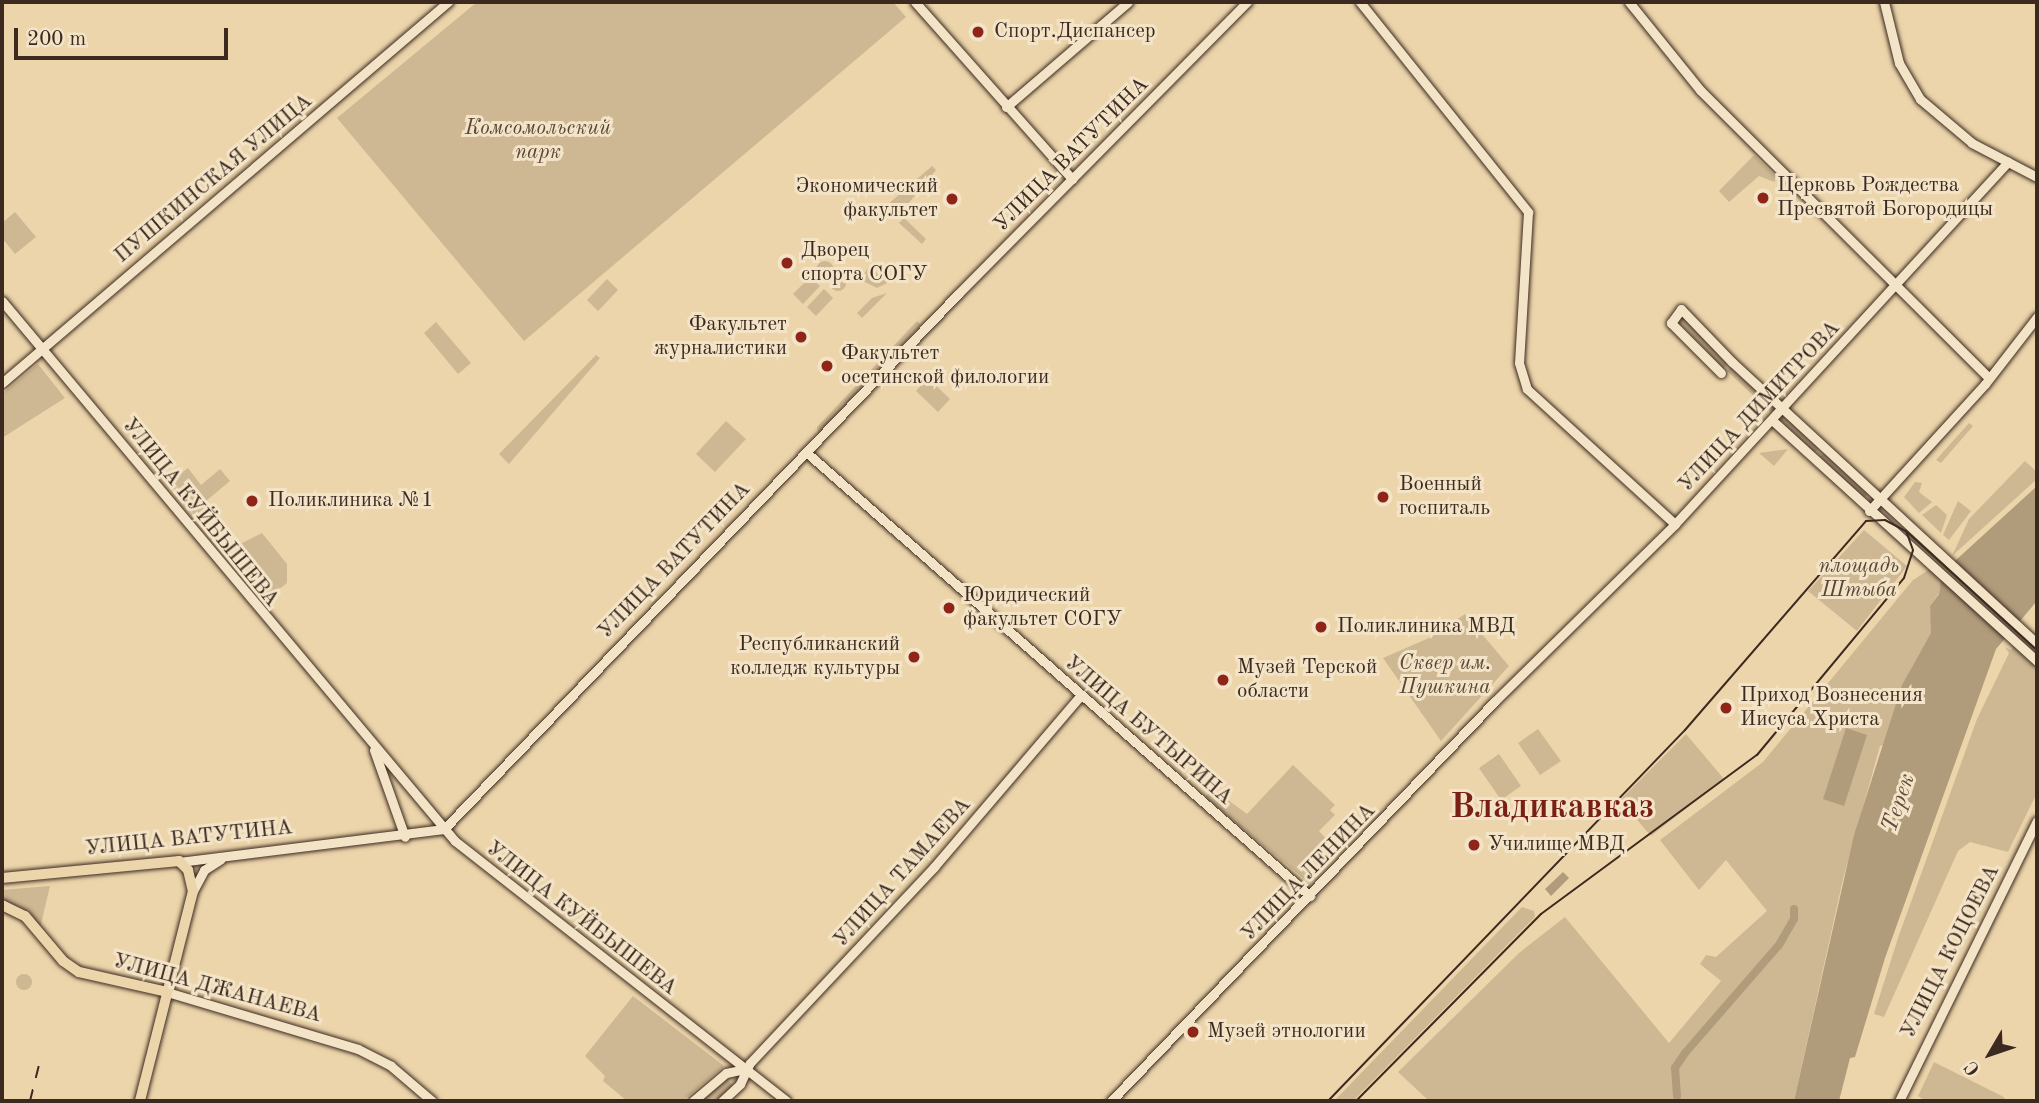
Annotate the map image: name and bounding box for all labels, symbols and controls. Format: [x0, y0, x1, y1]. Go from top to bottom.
scale bar [18, 14, 231, 58]
place label: Спорт.Диспансер [994, 19, 1156, 45]
marker: Спорт.Диспансер [968, 22, 988, 42]
text: 200 m [27, 29, 86, 50]
street label: УЛИЦА ВАТУТИНА [989, 72, 1155, 238]
street label: ПУШКИНСКАЯ УЛИЦА [110, 89, 318, 269]
park label: Комсомольский парк [465, 116, 611, 166]
place label: Церковь Рождества Пресвятой Богородицы [1777, 173, 1993, 223]
place label: Экономический факультет [796, 174, 938, 224]
marker: Церковь Рождества Пресвятой Богородицы [1755, 190, 1771, 206]
marker: Экономический факультет [944, 191, 960, 207]
place label: Дворец спорта СОГУ [801, 238, 928, 288]
marker: Дворец спорта СОГУ [779, 255, 795, 271]
place label: Факультет журналистики [654, 312, 787, 362]
street label: УЛИЦА ДИМИТРОВА [1674, 316, 1846, 498]
marker: Факультет журналистики [793, 329, 809, 345]
place label: Факультет осетинской филологии [841, 341, 1049, 391]
marker: Факультет осетинской филологии [819, 358, 835, 374]
street label: УЛИЦА КУЙБЫШЕВА [116, 413, 284, 613]
place label: Военный госпиталь [1399, 472, 1490, 522]
street label: УЛИЦА ВАТУТИНА [594, 477, 756, 645]
marker: Военный госпиталь [1373, 487, 1393, 507]
place label: Поликлиника №1 [268, 488, 433, 514]
marker: Поликлиника №1 [242, 491, 262, 511]
park label: площадь Штыба [1819, 554, 1899, 604]
place label: Юридический факультет СОГУ [963, 583, 1122, 633]
marker: Юридический факультет СОГУ [941, 600, 957, 616]
place label: Поликлиника МВД [1337, 614, 1515, 640]
marker: Поликлиника МВД [1311, 617, 1331, 637]
place label: Республиканский колледж культуры [730, 632, 900, 682]
marker: Республиканский колледж культуры [906, 649, 922, 665]
street label: УЛИЦА БУТЫРИНА [1059, 651, 1237, 811]
park label: Сквер им. Пушкина [1399, 651, 1491, 701]
place label: Музей Терской области [1237, 655, 1377, 705]
marker: Музей Терской области [1215, 672, 1231, 688]
place label: Приход Вознесения Иисуса Христа [1740, 683, 1923, 733]
marker: Приход Вознесения Иисуса Христа [1718, 700, 1734, 716]
water label: Терек [1876, 770, 1922, 836]
district label: Владикавказ [1450, 787, 1654, 829]
street label: УЛИЦА ТАМАЕВА [829, 793, 977, 953]
street label: УЛИЦА ЛЕНИНА [1237, 799, 1381, 947]
street label: УЛИЦА ВАТУТИНА [84, 816, 294, 862]
place label: Училище МВД [1488, 832, 1625, 858]
street label: УЛИЦА КУЙБЫШЕВА [480, 837, 682, 1001]
marker: Училище МВД [1466, 837, 1482, 853]
street label: УЛИЦА КОЦОЕВА [1896, 861, 2006, 1043]
street label: УЛИЦА ДЖАНАЕВА [110, 949, 324, 1029]
place label: Музей этнологии [1207, 1019, 1366, 1045]
north arrow [1955, 1019, 2025, 1089]
marker: Музей этнологии [1185, 1024, 1201, 1040]
text: С [1962, 1057, 1985, 1078]

